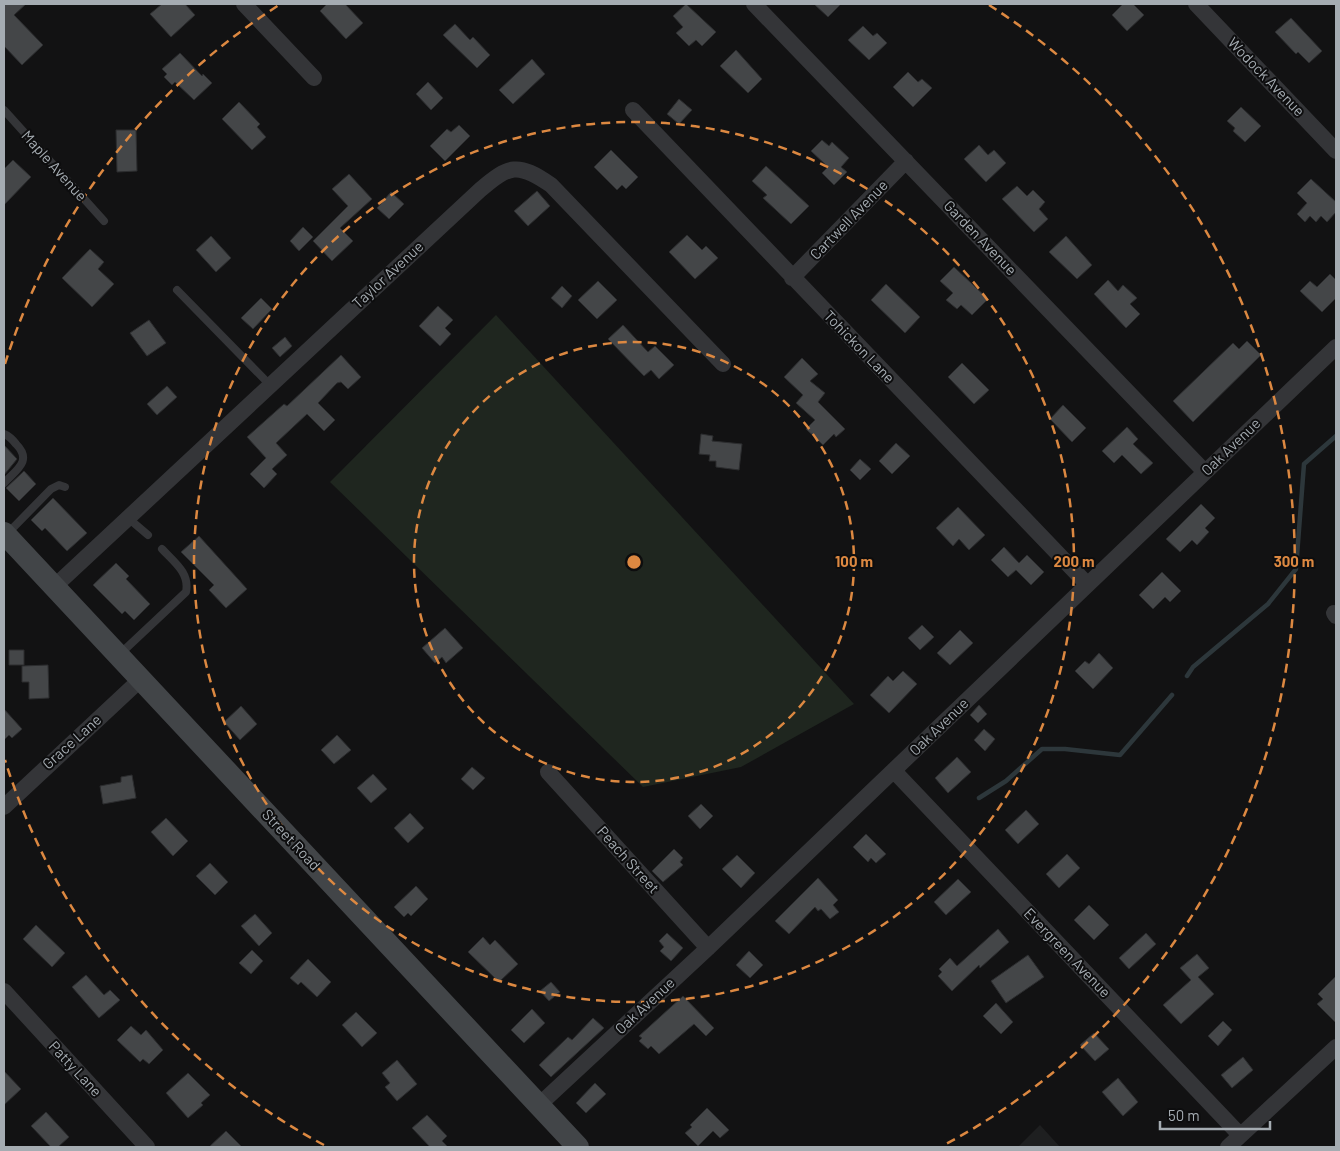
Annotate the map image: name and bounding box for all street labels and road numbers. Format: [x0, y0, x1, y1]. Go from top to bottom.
street label: Wodock Avenue [1224, 33, 1309, 120]
street label: Maple Avenue [18, 126, 91, 204]
street label: Cartwell Avenue [806, 176, 891, 263]
street label: Garden Avenue [941, 196, 1021, 278]
street label: Taylor Avenue [348, 237, 427, 312]
street label: Tohickon Lane [821, 306, 899, 386]
street label: Oak Avenue [1197, 414, 1264, 479]
street label: Oak Avenue [905, 694, 972, 759]
street label: Grace Lane [38, 710, 105, 772]
street label: Street Road [259, 805, 325, 874]
street label: Peach Street [594, 822, 664, 897]
street label: Evergreen Avenue [1020, 904, 1115, 1001]
street label: Oak Avenue [611, 973, 678, 1037]
street label: Patty Lane [45, 1037, 106, 1100]

